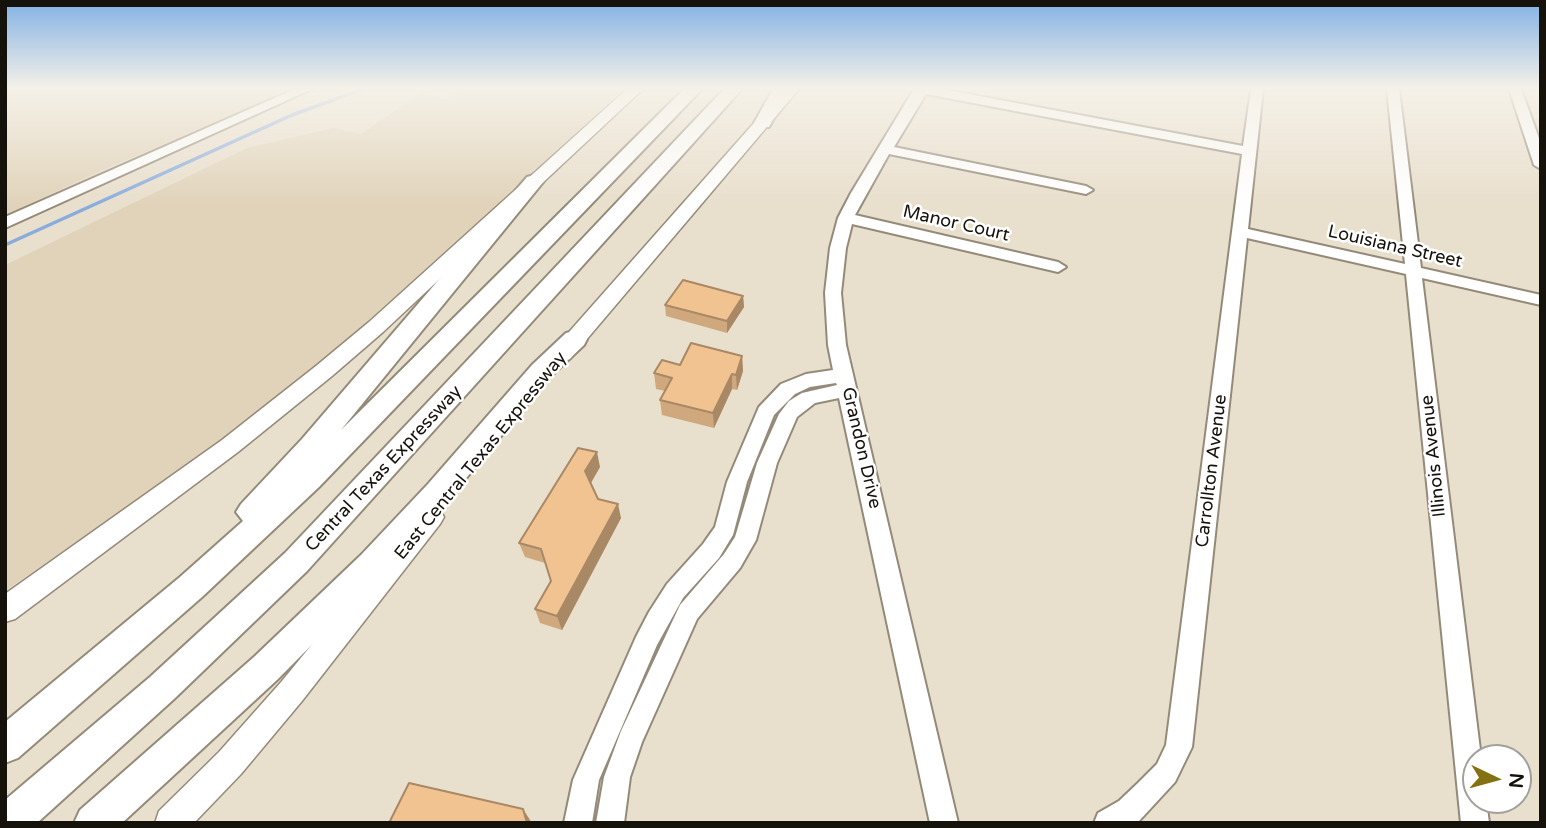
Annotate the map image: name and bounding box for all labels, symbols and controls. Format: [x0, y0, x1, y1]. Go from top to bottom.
street label: Manor Court [901, 201, 1011, 247]
street label: Louisiana Street [1326, 221, 1464, 273]
street label: East Central Texas Expressway [390, 348, 572, 564]
street label: Central Texas Expressway [301, 381, 467, 557]
street label: Grandon Drive [837, 385, 885, 511]
street label: Carrollton Avenue [1192, 393, 1232, 549]
street label: Illinois Avenue [1417, 394, 1451, 518]
north arrow [1462, 744, 1532, 814]
text: N [1504, 772, 1528, 789]

